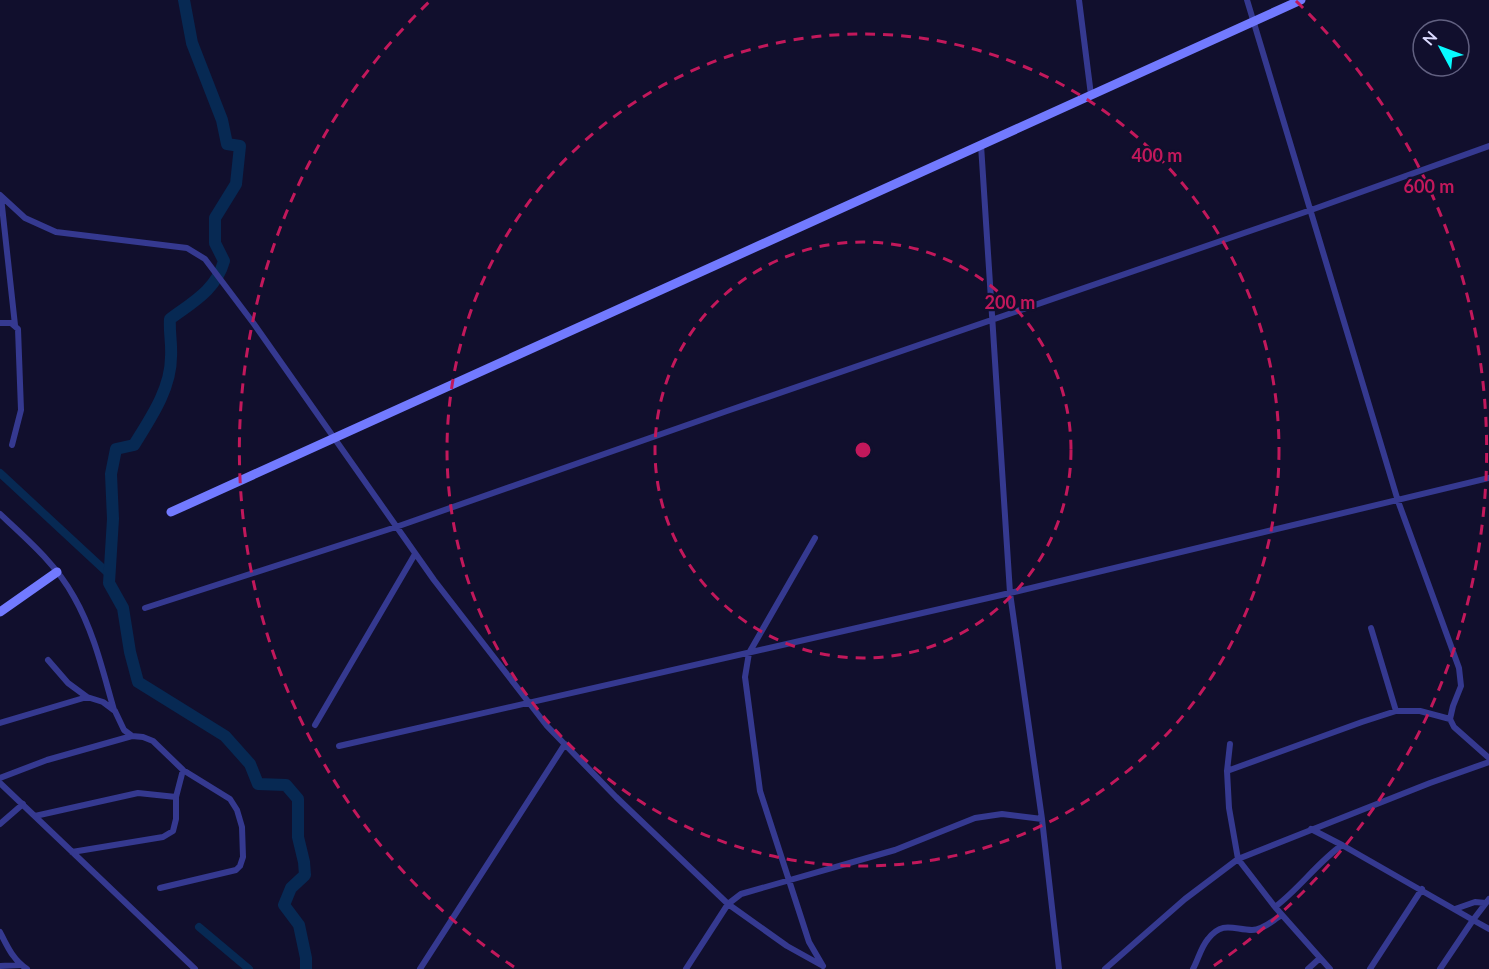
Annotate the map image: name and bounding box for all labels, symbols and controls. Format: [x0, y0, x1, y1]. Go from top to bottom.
north arrow [1411, 18, 1471, 78]
text: N [1418, 27, 1441, 49]
text: 400 m [1132, 144, 1182, 166]
text: 600 m [1404, 175, 1454, 197]
text: 200 m [985, 291, 1035, 313]
centre of rings [853, 440, 873, 460]

